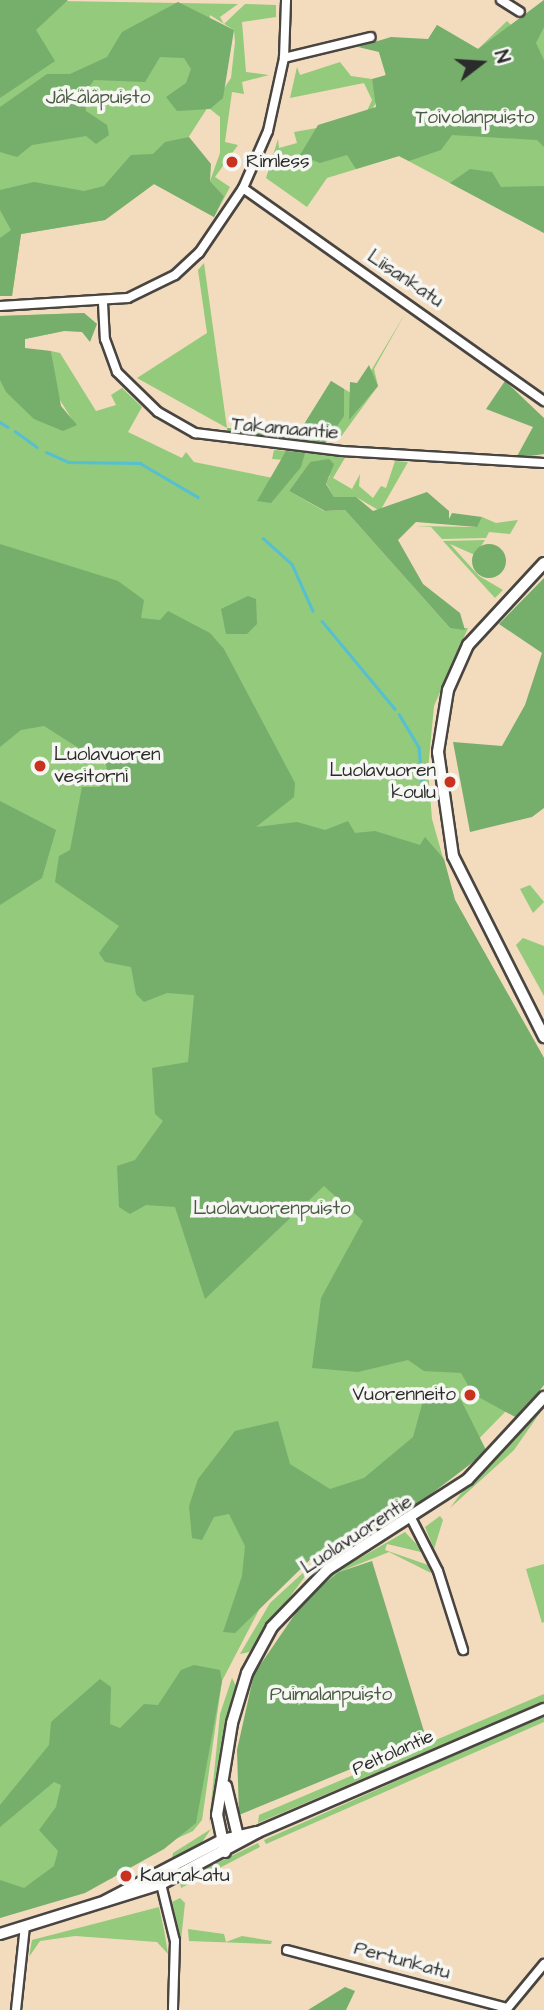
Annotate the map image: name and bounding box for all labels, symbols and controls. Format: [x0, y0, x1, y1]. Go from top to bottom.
north arrow [446, 28, 516, 98]
text: N [487, 47, 516, 66]
park label: Jäkäläpuisto [46, 87, 150, 109]
park label: Toivolanpuisto [415, 107, 535, 129]
place label: Rimless [246, 151, 310, 173]
marker: Rimless [224, 154, 240, 170]
street label: Liisankatu [363, 245, 447, 313]
street label: Takamaantie [231, 413, 339, 445]
place label: Luolavuoren vesitorni [54, 744, 161, 788]
marker: Luolavuoren vesitorni [32, 758, 48, 774]
place label: Luolavuoren koulu [329, 760, 436, 804]
marker: Luolavuoren koulu [442, 774, 458, 790]
park label: Luolavuorenpuisto [193, 1198, 351, 1220]
place label: Vuorenneito [352, 1384, 456, 1406]
marker: Vuorenneito [462, 1387, 478, 1403]
street label: Luolavuorentie [297, 1491, 417, 1579]
park label: Puimalanpuisto [270, 1684, 392, 1706]
street label: Peltolantie [349, 1725, 437, 1781]
place label: Kaurakatu [140, 1865, 230, 1887]
marker: Kaurakatu [118, 1868, 134, 1884]
street label: Pertunkatu [352, 1937, 452, 1985]

